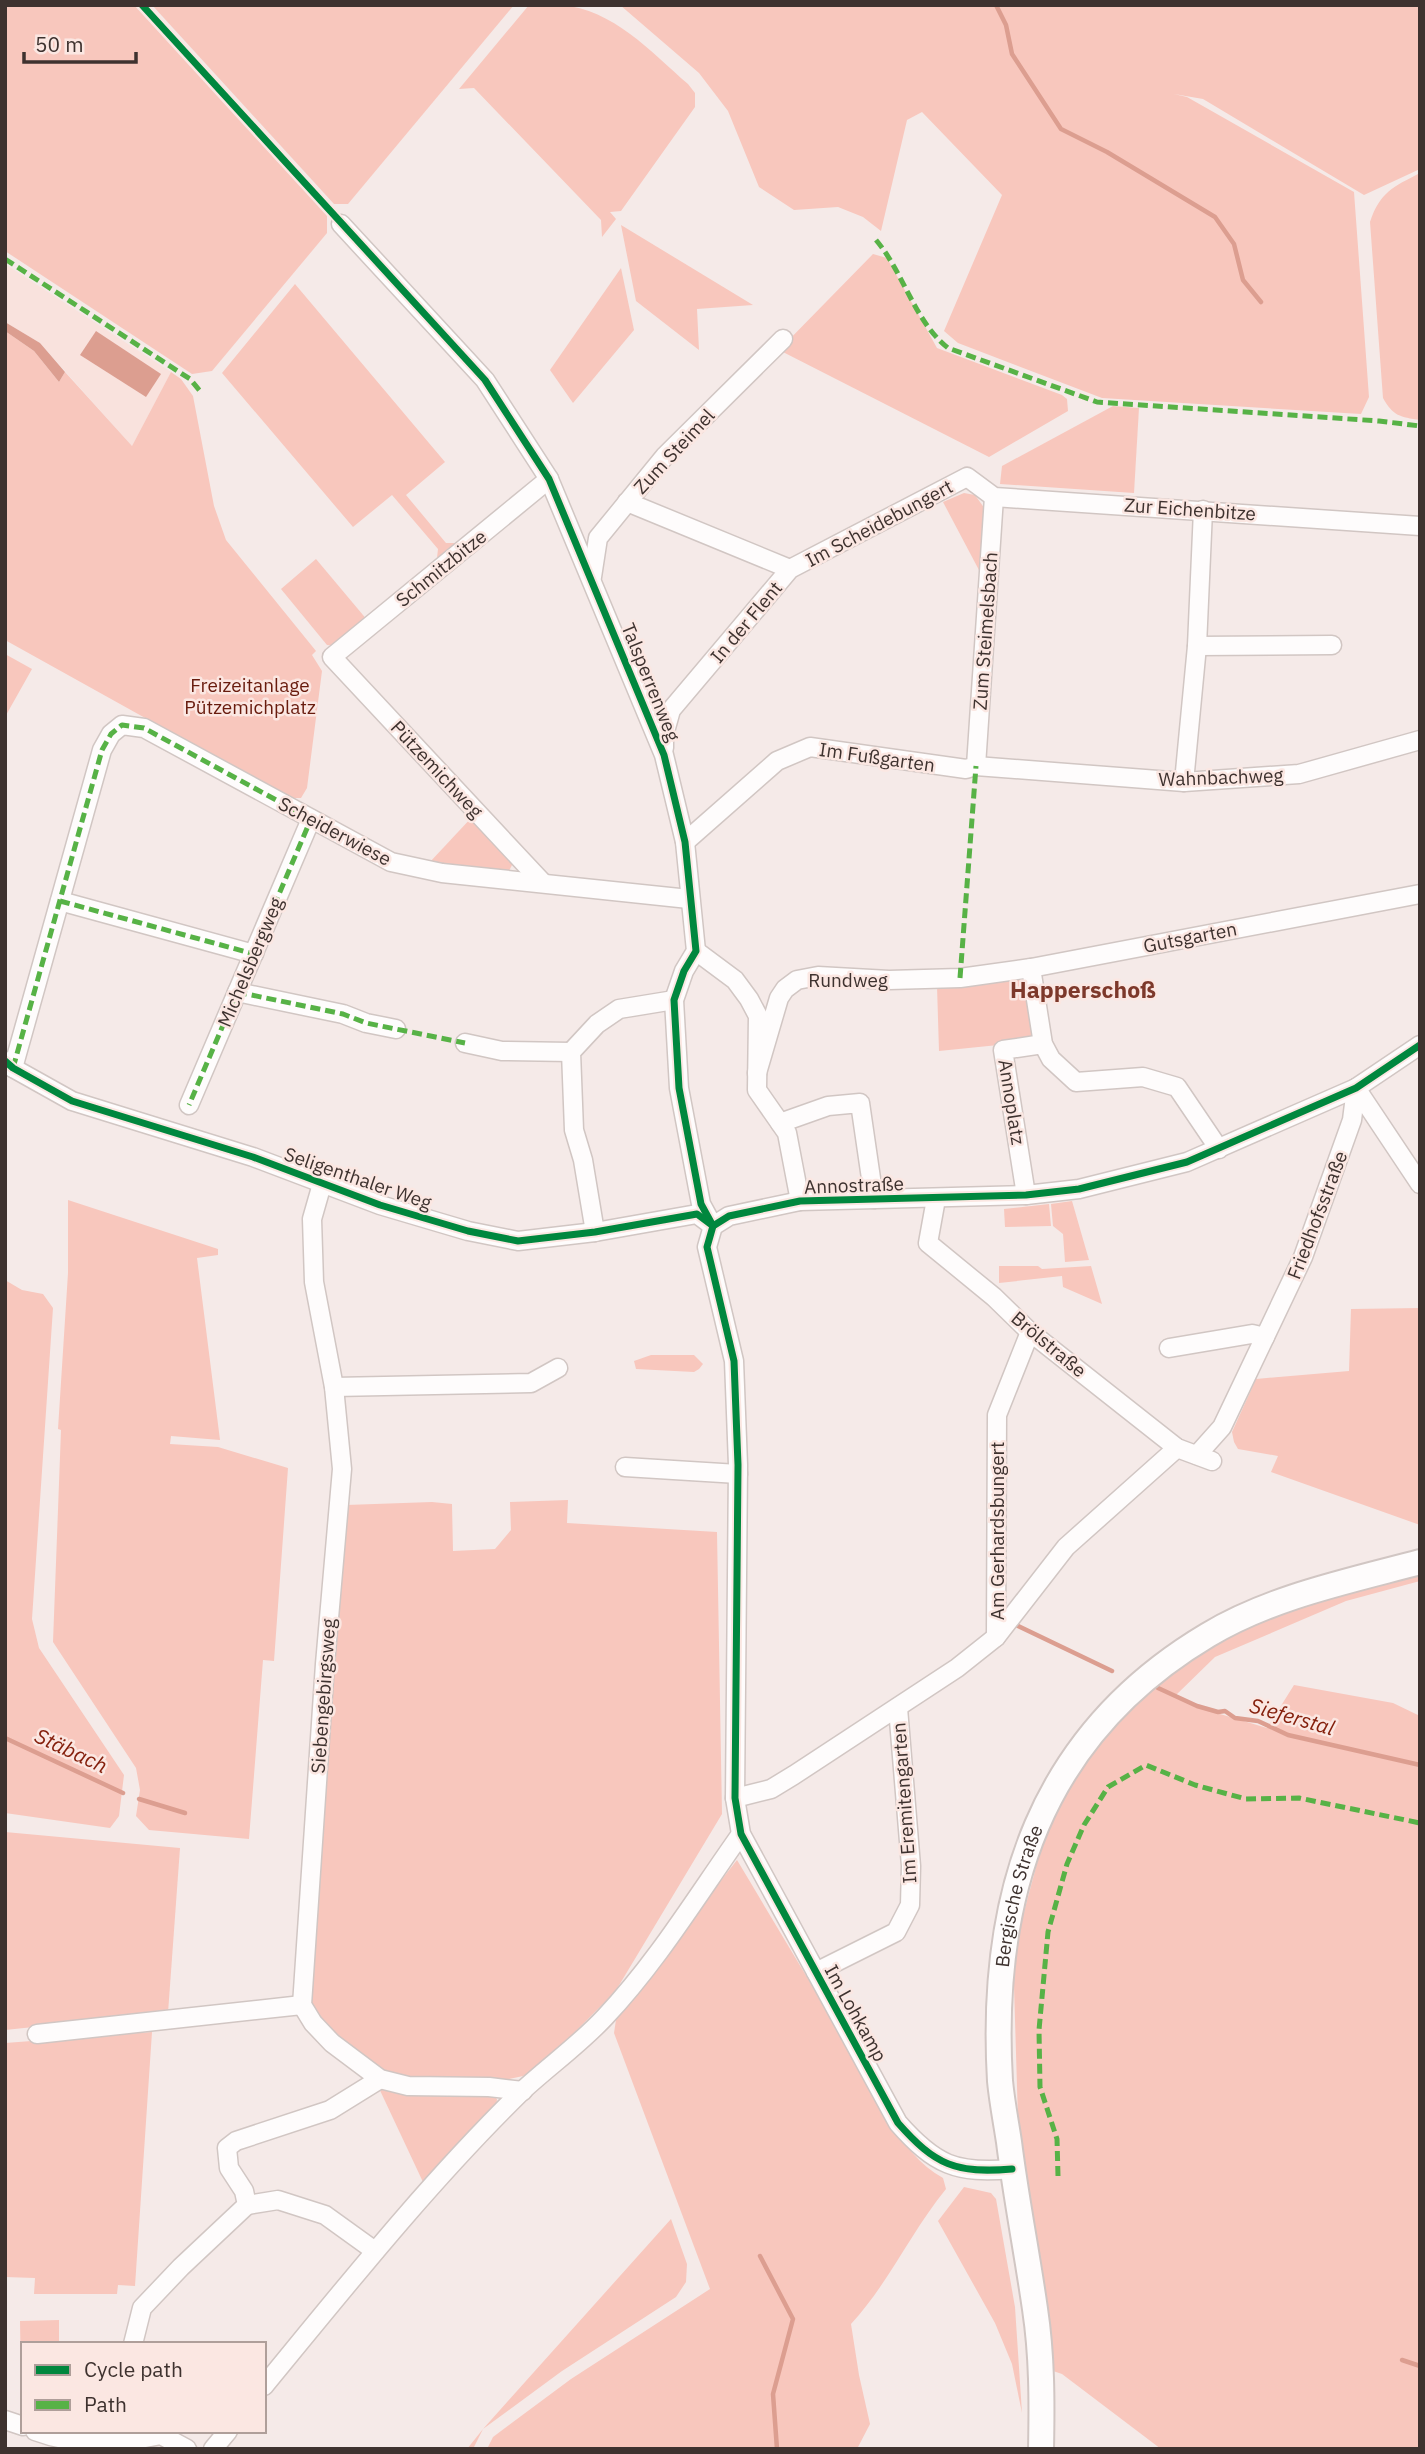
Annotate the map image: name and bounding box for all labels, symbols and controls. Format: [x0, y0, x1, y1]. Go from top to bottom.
scale bar [24, 21, 136, 65]
text: 50 m [35, 30, 84, 58]
street label: Zum Steimel [628, 403, 720, 499]
street label: Im Scheidebungert [801, 474, 957, 572]
street label: Zur Eichenbitze [1123, 492, 1257, 526]
street label: Schmitzbitze [391, 524, 491, 612]
street label: Zum Steimelsbach [967, 551, 1003, 711]
street label: In der Flent [705, 576, 787, 668]
street label: Talsperrenweg [616, 619, 686, 745]
park label: Freizeitanlage Pützemichplatz [184, 673, 316, 719]
street label: Pützemichweg [386, 715, 488, 823]
street label: Im Fußgarten [818, 737, 936, 777]
street label: Wahnbachweg [1158, 763, 1284, 791]
street label: Scheiderwiese [274, 791, 396, 871]
street label: Michelsbergweg [212, 894, 288, 1030]
street label: Gutsgarten [1141, 916, 1239, 958]
street label: Rundweg [808, 968, 888, 992]
district label: Happerschoß [1010, 974, 1156, 1004]
street label: Annoplatz [993, 1058, 1031, 1147]
street label: Seligenthaler Weg [281, 1142, 435, 1214]
street label: Friedhofsstraße [1282, 1147, 1352, 1283]
street label: Annostraße [804, 1171, 904, 1199]
street label: Brölstraße [1007, 1306, 1091, 1382]
street label: Am Gerhardsbungert [985, 1442, 1009, 1620]
street label: Siebengebirgsweg [306, 1618, 340, 1774]
water label: Sieferstal [1247, 1691, 1338, 1742]
water label: Stäbach [30, 1721, 112, 1779]
street label: Im Eremitengarten [886, 1722, 922, 1884]
street label: Bergische Straße [990, 1821, 1048, 1968]
street label: Im Lohkamp [820, 1960, 892, 2066]
legend [21, 2342, 266, 2433]
text: Cycle path [84, 2355, 183, 2383]
text: Path [84, 2390, 127, 2418]

